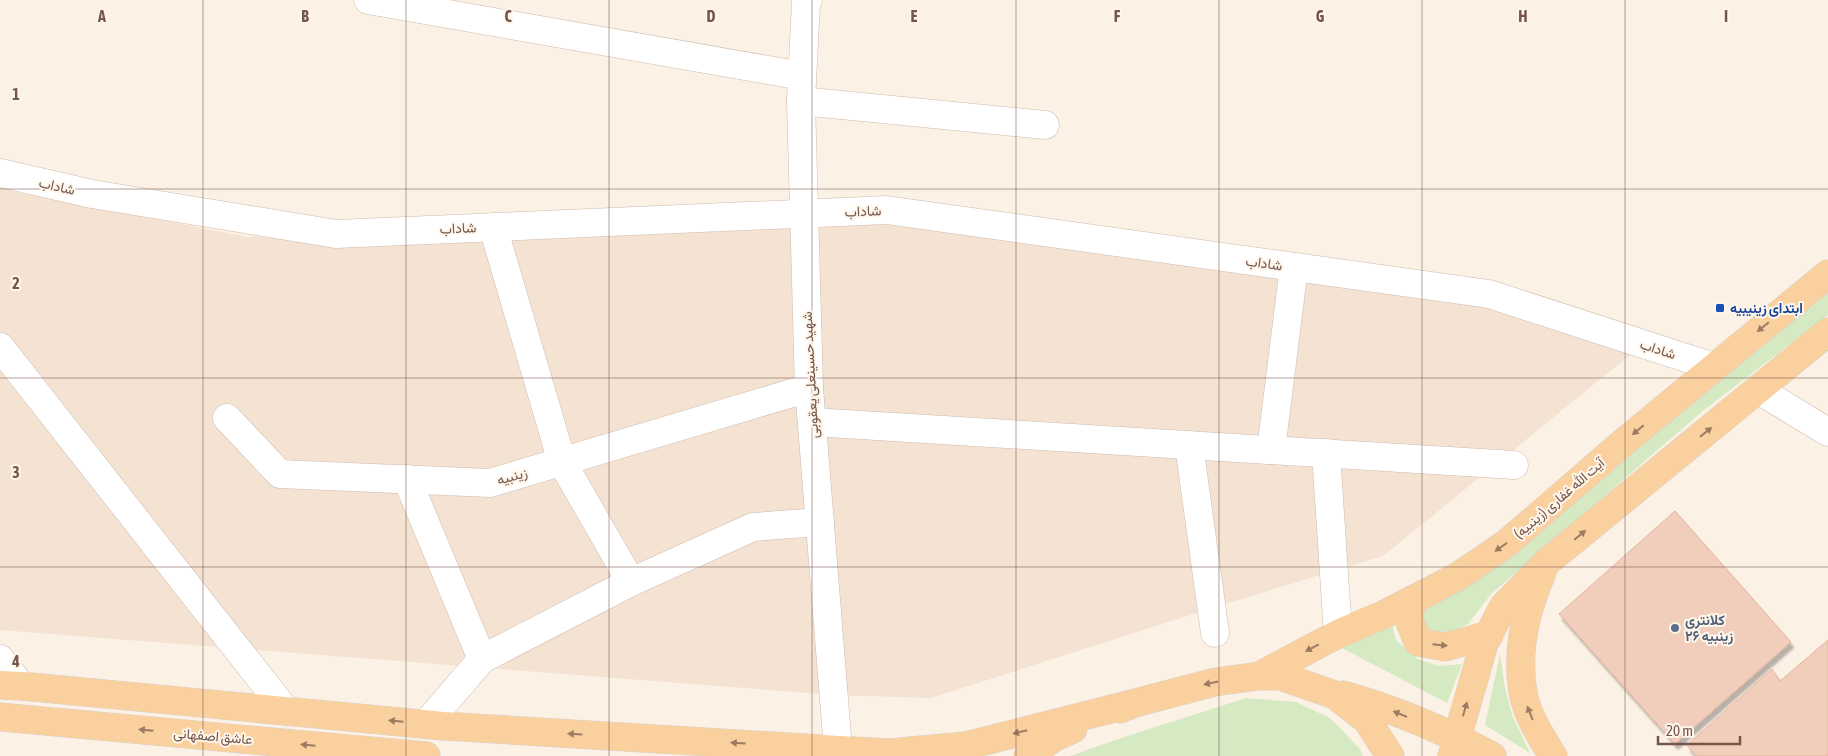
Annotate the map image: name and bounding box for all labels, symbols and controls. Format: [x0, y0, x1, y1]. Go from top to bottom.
text: A [97, 7, 106, 25]
text: B [301, 7, 309, 25]
text: C [504, 7, 512, 25]
text: D [707, 7, 716, 25]
text: E [911, 7, 918, 25]
text: F [1114, 7, 1121, 25]
text: G [1316, 7, 1325, 25]
text: H [1518, 7, 1528, 25]
text: I [1724, 7, 1728, 25]
text: 1 [12, 85, 20, 103]
street label: شاداب [37, 174, 77, 199]
street label: شاداب [844, 202, 882, 221]
street label: شاداب [439, 219, 477, 238]
street label: شاداب [1244, 253, 1283, 274]
text: 2 [12, 274, 20, 292]
place label: ابتدای زینیبیه [1730, 300, 1803, 317]
marker: ابتدای زینیبیه [1714, 302, 1726, 314]
street label: شهید حسینعلی یعقوبی [799, 311, 822, 439]
one-way arrow [1757, 321, 1770, 332]
street label: شاداب [1638, 336, 1678, 363]
one-way arrow [1632, 425, 1645, 436]
one-way arrow [1699, 426, 1712, 437]
street label: آیت الله غفاری (زینبیه) [1511, 453, 1609, 542]
text: 3 [12, 463, 20, 481]
street label: زینبیه [495, 464, 530, 489]
one-way arrow [1574, 529, 1587, 540]
one-way arrow [1494, 542, 1508, 552]
place label: کلانتری ۲۶ زینبیه [1685, 612, 1733, 645]
marker: کلانتری ۲۶ زینبیه [1669, 622, 1681, 634]
one-way arrow [1432, 641, 1448, 649]
one-way arrow [1305, 644, 1319, 652]
text: 4 [11, 652, 20, 670]
one-way arrow [1203, 679, 1218, 687]
one-way arrow [1462, 702, 1470, 717]
one-way arrow [1526, 705, 1534, 720]
one-way arrow [1393, 710, 1407, 718]
scale bar [1658, 714, 1740, 746]
one-way arrow [388, 717, 404, 725]
text: 20 m [1666, 722, 1693, 739]
street label: عاشق اصفهانی [173, 725, 253, 748]
one-way arrow [138, 726, 154, 734]
one-way arrow [1013, 728, 1028, 736]
one-way arrow [567, 729, 583, 737]
one-way arrow [729, 739, 745, 747]
one-way arrow [300, 741, 316, 749]

